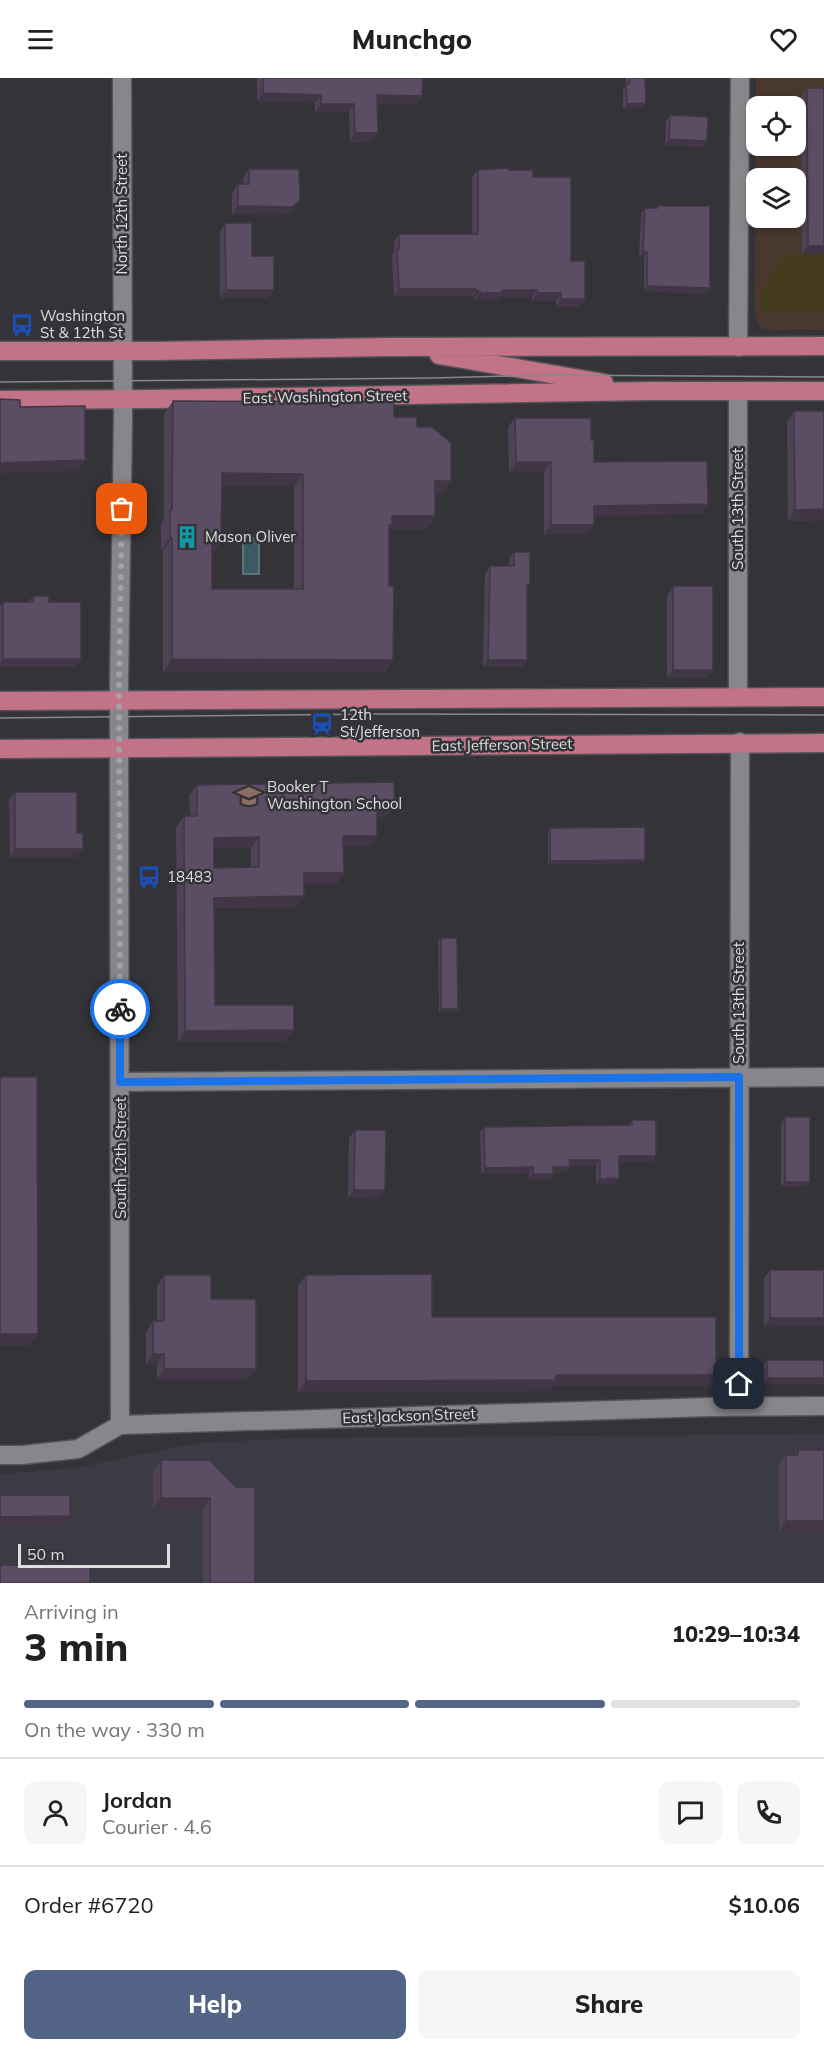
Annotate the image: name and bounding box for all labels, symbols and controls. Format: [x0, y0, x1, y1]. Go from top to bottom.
text: Munchgo [352, 22, 472, 56]
icon: menu [24, 23, 57, 56]
icon: heart [767, 23, 800, 56]
map controls [746, 96, 806, 228]
button: locate [746, 96, 806, 156]
street label: North 12th Street [112, 153, 131, 275]
button: layers [746, 168, 806, 228]
place label: Washington St & 12th St [40, 306, 125, 342]
bus stop icon: Washington St & 12th St [9, 312, 35, 338]
street label: East Washington Street [243, 386, 407, 407]
street label: South 13th Street [728, 448, 747, 570]
pin [96, 483, 147, 534]
icon: bag [105, 492, 138, 525]
building icon: Mason Oliver [174, 524, 200, 550]
place label: Mason Oliver [205, 527, 296, 546]
place label: 12th St/Jefferson [340, 705, 420, 741]
station icon: 12th St/Jefferson [309, 711, 335, 737]
street label: East Jefferson Street [431, 734, 573, 755]
place label: Booker T Washington School [267, 777, 402, 813]
school or university icon: Booker T Washington School [236, 783, 262, 809]
bus stop icon: 18483 [136, 864, 162, 890]
place label: 18483 [167, 867, 212, 886]
street label: South 13th Street [729, 942, 748, 1064]
courier [90, 979, 150, 1039]
icon: bike [104, 993, 137, 1026]
street label: South 12th Street [111, 1097, 130, 1219]
pin [713, 1358, 764, 1409]
icon: home [722, 1367, 755, 1400]
street label: East Jackson Street [342, 1404, 476, 1427]
scale bar [18, 1541, 170, 1568]
text: 50 m [27, 1544, 64, 1564]
text: Arriving in [24, 1599, 119, 1624]
text: 10:29–10:34 [672, 1620, 800, 1648]
text: 3 min [24, 1622, 129, 1671]
text: On the way · 330 m [24, 1717, 205, 1742]
button: person [24, 1781, 87, 1844]
button: chat [659, 1781, 722, 1844]
button: phone [737, 1781, 800, 1844]
text: Jordan [102, 1786, 172, 1814]
text: Courier · 4.6 [102, 1814, 212, 1839]
text: Order #6720 [24, 1891, 154, 1919]
text: $10.06 [729, 1891, 800, 1919]
button: Help [24, 1970, 406, 2039]
button: Share [418, 1970, 800, 2039]

